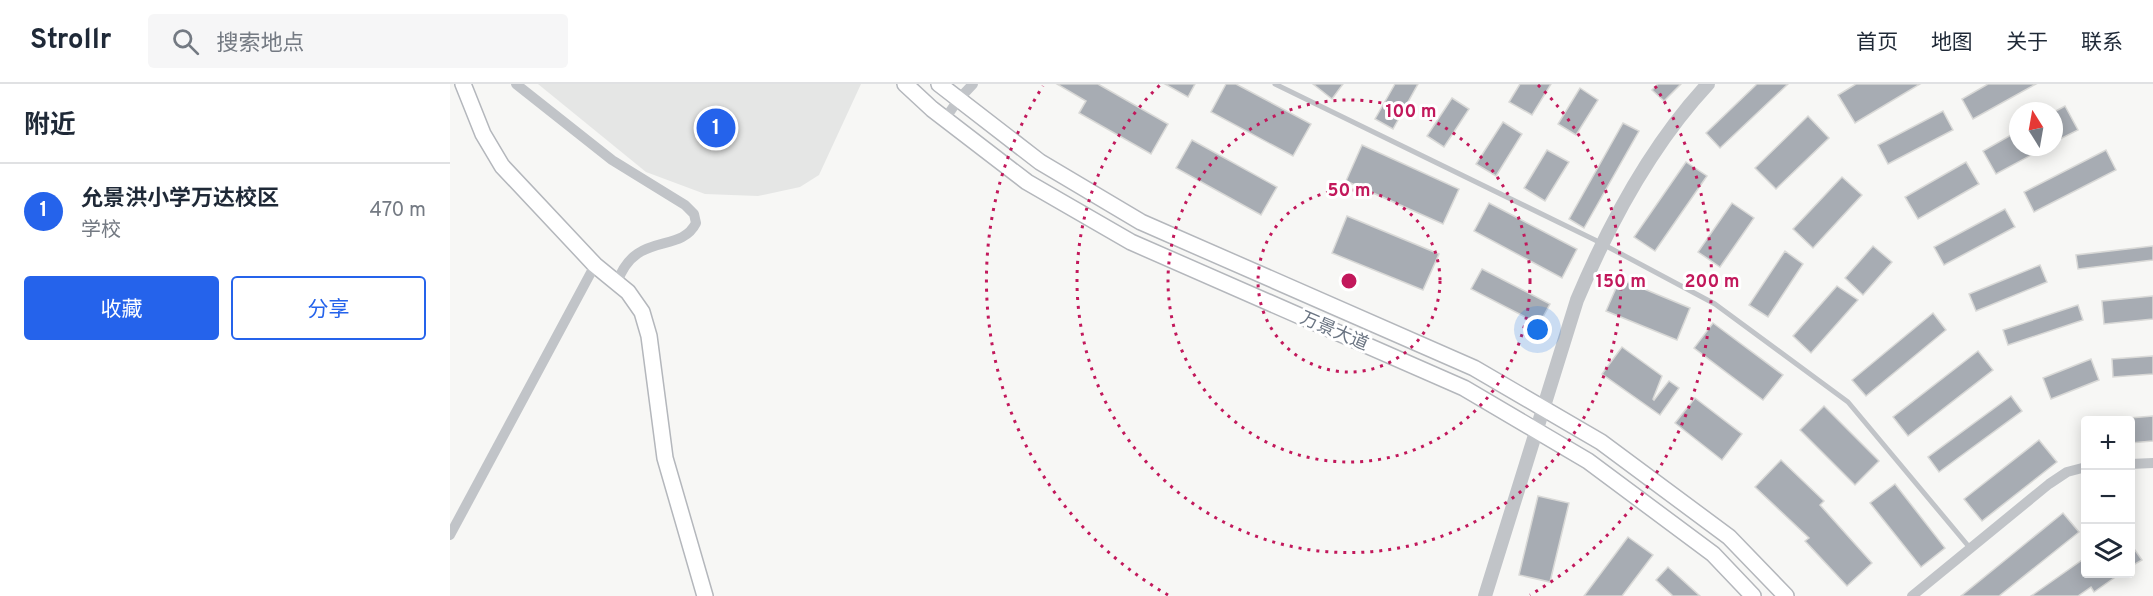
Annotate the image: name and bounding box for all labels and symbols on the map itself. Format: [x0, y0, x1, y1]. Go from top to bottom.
text: 100 m [1385, 101, 1437, 124]
north arrow [2009, 102, 2063, 156]
pin: 1 [696, 106, 736, 150]
text: 50 m [1327, 180, 1371, 203]
centre of rings [1339, 271, 1359, 291]
text: 150 m [1596, 271, 1646, 294]
text: 200 m [1684, 271, 1740, 294]
street label: 万景大道 [1296, 307, 1372, 357]
your location [1523, 315, 1552, 344]

